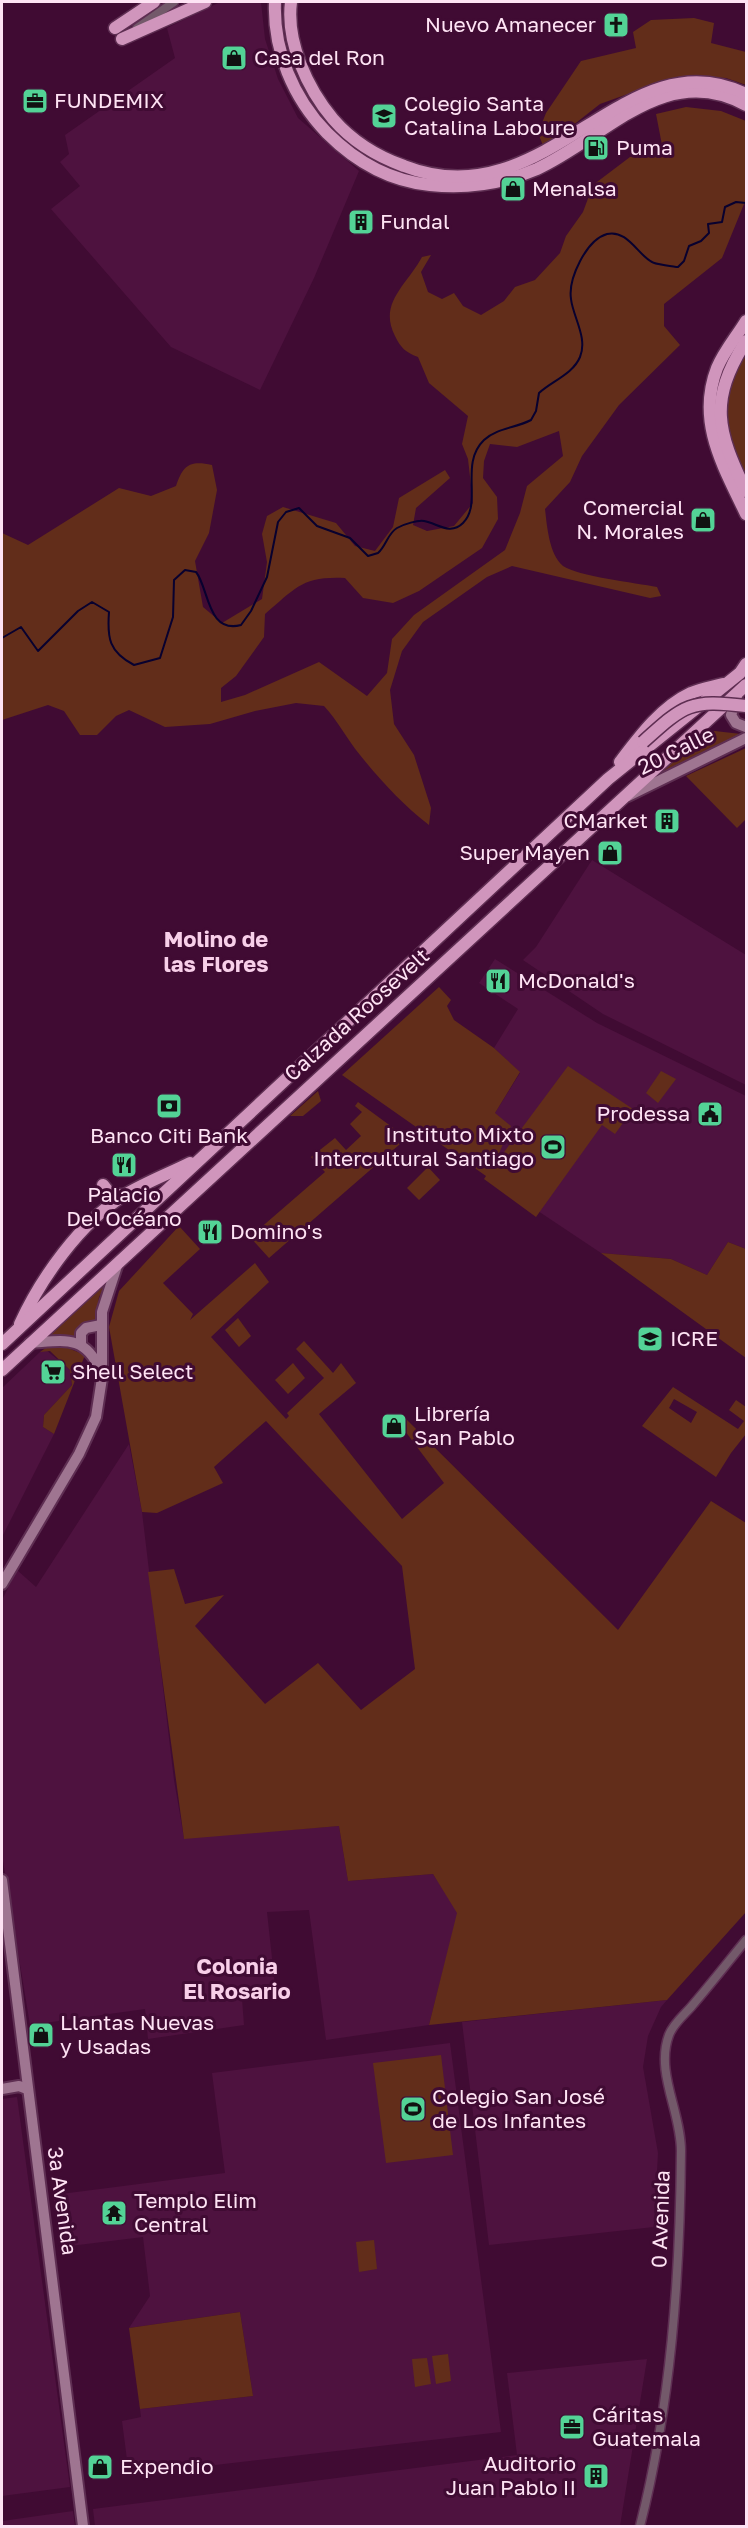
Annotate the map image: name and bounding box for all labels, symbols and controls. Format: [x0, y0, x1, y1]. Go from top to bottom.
church icon: Nuevo Amanecer [601, 10, 631, 40]
place label: Nuevo Amanecer [425, 11, 596, 37]
shop icon: Casa del Ron [219, 43, 249, 73]
place label: Casa del Ron [254, 44, 385, 70]
office icon: FUNDEMIX [20, 86, 50, 116]
place label: FUNDEMIX [54, 87, 164, 113]
place label: Colegio Santa Catalina Laboure [404, 90, 575, 140]
school or university icon: Colegio Santa Catalina Laboure [369, 101, 399, 131]
fuel station icon: Puma [581, 133, 611, 163]
place label: Puma [616, 134, 673, 160]
shop icon: Menalsa [498, 174, 528, 204]
place label: Menalsa [532, 175, 617, 201]
building icon: Fundal [346, 207, 376, 237]
place label: Fundal [380, 208, 450, 234]
place label: Comercial N. Morales [576, 494, 684, 544]
shop icon: Comercial N. Morales [688, 505, 718, 535]
street label: 20 Calle [633, 720, 718, 780]
building icon: CMarket [652, 806, 682, 836]
place label: CMarket [564, 807, 648, 833]
shop icon: Super Mayen [595, 838, 625, 868]
place label: Super Mayen [459, 839, 590, 865]
district label: Molino de las Flores [163, 925, 269, 977]
street label: Calzada Roosevelt [278, 942, 434, 1086]
restaurant icon: McDonald's [483, 966, 513, 996]
place label: McDonald's [518, 967, 635, 993]
bank icon: Banco Citi Bank [154, 1091, 184, 1121]
public building icon: Prodessa [695, 1099, 725, 1129]
place label: Prodessa [596, 1100, 690, 1126]
place label: Instituto Mixto Intercultural Santiago [313, 1121, 534, 1171]
place label: Banco Citi Bank [90, 1122, 248, 1148]
sports icon: Instituto Mixto Intercultural Santiago [538, 1132, 568, 1162]
restaurant icon: Palacio Del Océano [109, 1150, 139, 1180]
place label: Palacio Del Océano [66, 1181, 182, 1231]
restaurant icon: Domino's [195, 1217, 225, 1247]
place label: Domino's [230, 1218, 323, 1244]
school or university icon: ICRE [635, 1324, 665, 1354]
place label: ICRE [670, 1325, 718, 1351]
supermarket icon: Shell Select [38, 1357, 68, 1387]
place label: Shell Select [72, 1358, 193, 1384]
place label: Librería San Pablo [414, 1400, 515, 1450]
shop icon: Librería San Pablo [379, 1411, 409, 1441]
district label: Colonia El Rosario [183, 1952, 291, 2004]
place label: Llantas Nuevas y Usadas [60, 2009, 214, 2059]
shop icon: Llantas Nuevas y Usadas [26, 2020, 56, 2050]
place label: Colegio San José de Los Infantes [432, 2083, 605, 2133]
sports icon: Colegio San José de Los Infantes [398, 2094, 428, 2124]
street label: 3a Avenida [43, 2145, 83, 2257]
street label: 0 Avenida [645, 2170, 675, 2268]
place label: Templo Elim Central [134, 2187, 257, 2237]
temple icon: Templo Elim Central [99, 2198, 129, 2228]
place label: Cáritas Guatemala [592, 2401, 701, 2451]
office icon: Cáritas Guatemala [557, 2412, 587, 2442]
place label: Auditorio Juan Pablo II [446, 2450, 576, 2500]
shop icon: Expendio [85, 2452, 115, 2482]
place label: Expendio [120, 2453, 214, 2479]
building icon: Auditorio Juan Pablo II [581, 2461, 611, 2491]

